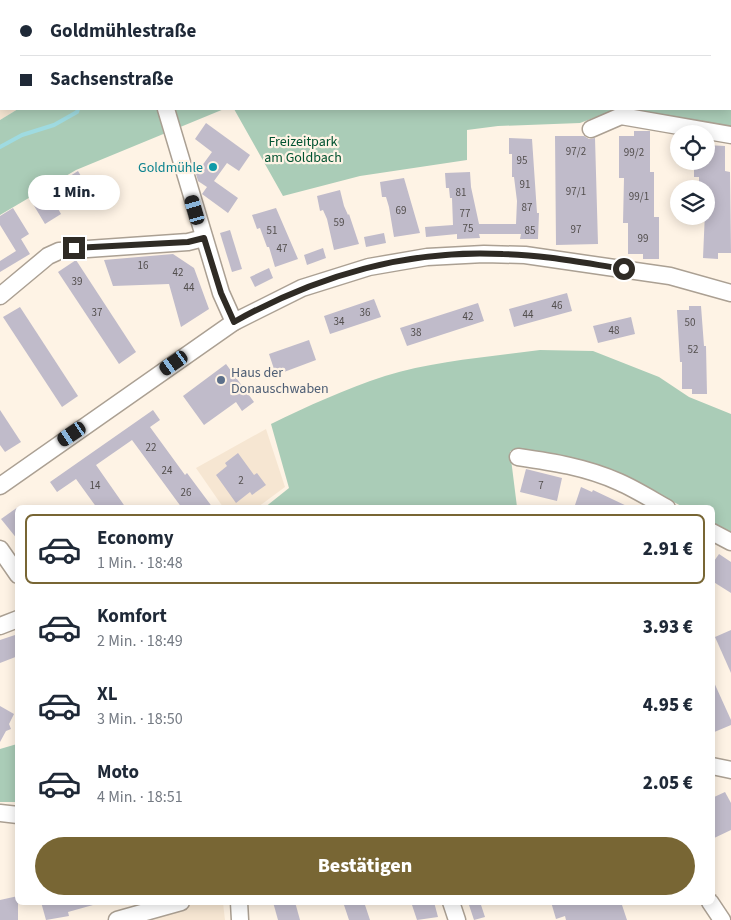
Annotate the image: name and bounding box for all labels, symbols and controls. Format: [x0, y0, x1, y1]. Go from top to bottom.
text: Goldmühlestraße [50, 18, 196, 45]
text: Sachsenstraße [50, 66, 174, 93]
map controls [670, 125, 715, 225]
button: locate [670, 125, 715, 170]
park label: Freizeitpark am Goldbach [264, 132, 342, 168]
house number: 97/2 [566, 144, 586, 159]
house number: 99/2 [624, 145, 644, 160]
house number: 95 [517, 153, 527, 168]
place label: Goldmühle [138, 158, 203, 178]
marker: Goldmühle [207, 161, 219, 173]
callout: 1 Min. [28, 176, 120, 210]
house number: 91 [520, 177, 530, 192]
button: layers [670, 180, 715, 225]
text: 1 Min. [53, 181, 95, 203]
house number: 97/1 [566, 184, 586, 199]
house number: 81 [456, 185, 466, 200]
house number: 99/1 [629, 189, 649, 204]
car [183, 194, 206, 226]
house number: 87 [522, 200, 532, 215]
house number: 69 [396, 203, 406, 218]
house number: 77 [460, 206, 470, 221]
house number: 59 [334, 215, 344, 230]
house number: 75 [463, 221, 473, 236]
house number: 97 [571, 222, 581, 237]
house number: 51 [267, 223, 277, 238]
house number: 85 [525, 223, 535, 238]
house number: 99 [638, 231, 648, 246]
route end [63, 237, 85, 259]
house number: 47 [277, 241, 287, 256]
house number: 16 [138, 258, 149, 273]
route start [613, 258, 635, 280]
house number: 42 [173, 265, 183, 280]
house number: 39 [72, 274, 82, 289]
house number: 44 [184, 280, 195, 295]
house number: 46 [552, 298, 563, 313]
house number: 37 [92, 305, 102, 320]
house number: 36 [360, 305, 371, 320]
house number: 44 [523, 307, 534, 322]
house number: 42 [463, 309, 473, 324]
house number: 34 [334, 314, 345, 329]
house number: 50 [685, 315, 695, 330]
house number: 48 [609, 323, 620, 338]
house number: 38 [411, 325, 422, 340]
house number: 52 [688, 342, 698, 357]
car [157, 348, 190, 378]
place label: Haus der Donauschwaben [231, 363, 329, 399]
marker: Haus der Donauschwaben [215, 374, 227, 386]
car [55, 419, 88, 449]
house number: 22 [146, 440, 156, 455]
house number: 24 [162, 463, 173, 478]
house number: 2 [238, 473, 244, 488]
house number: 14 [90, 478, 101, 493]
house number: 7 [538, 478, 544, 493]
house number: 26 [181, 485, 192, 500]
text: Economy [97, 525, 174, 552]
icon: car [37, 527, 82, 572]
text: 2.91 € [643, 536, 693, 563]
text: 1 Min. · 18:48 [97, 552, 183, 574]
text: Komfort [97, 603, 167, 630]
icon: car [37, 605, 82, 650]
text: 3.93 € [643, 614, 693, 641]
text: 2 Min. · 18:49 [97, 630, 183, 652]
text: XL [97, 681, 118, 708]
icon: car [37, 683, 82, 728]
text: 4.95 € [643, 692, 693, 719]
text: 3 Min. · 18:50 [97, 708, 183, 730]
text: Moto [97, 759, 139, 786]
icon: car [37, 761, 82, 806]
text: 2.05 € [643, 770, 693, 797]
text: 4 Min. · 18:51 [97, 786, 183, 808]
button: Bestätigen [35, 837, 695, 895]

